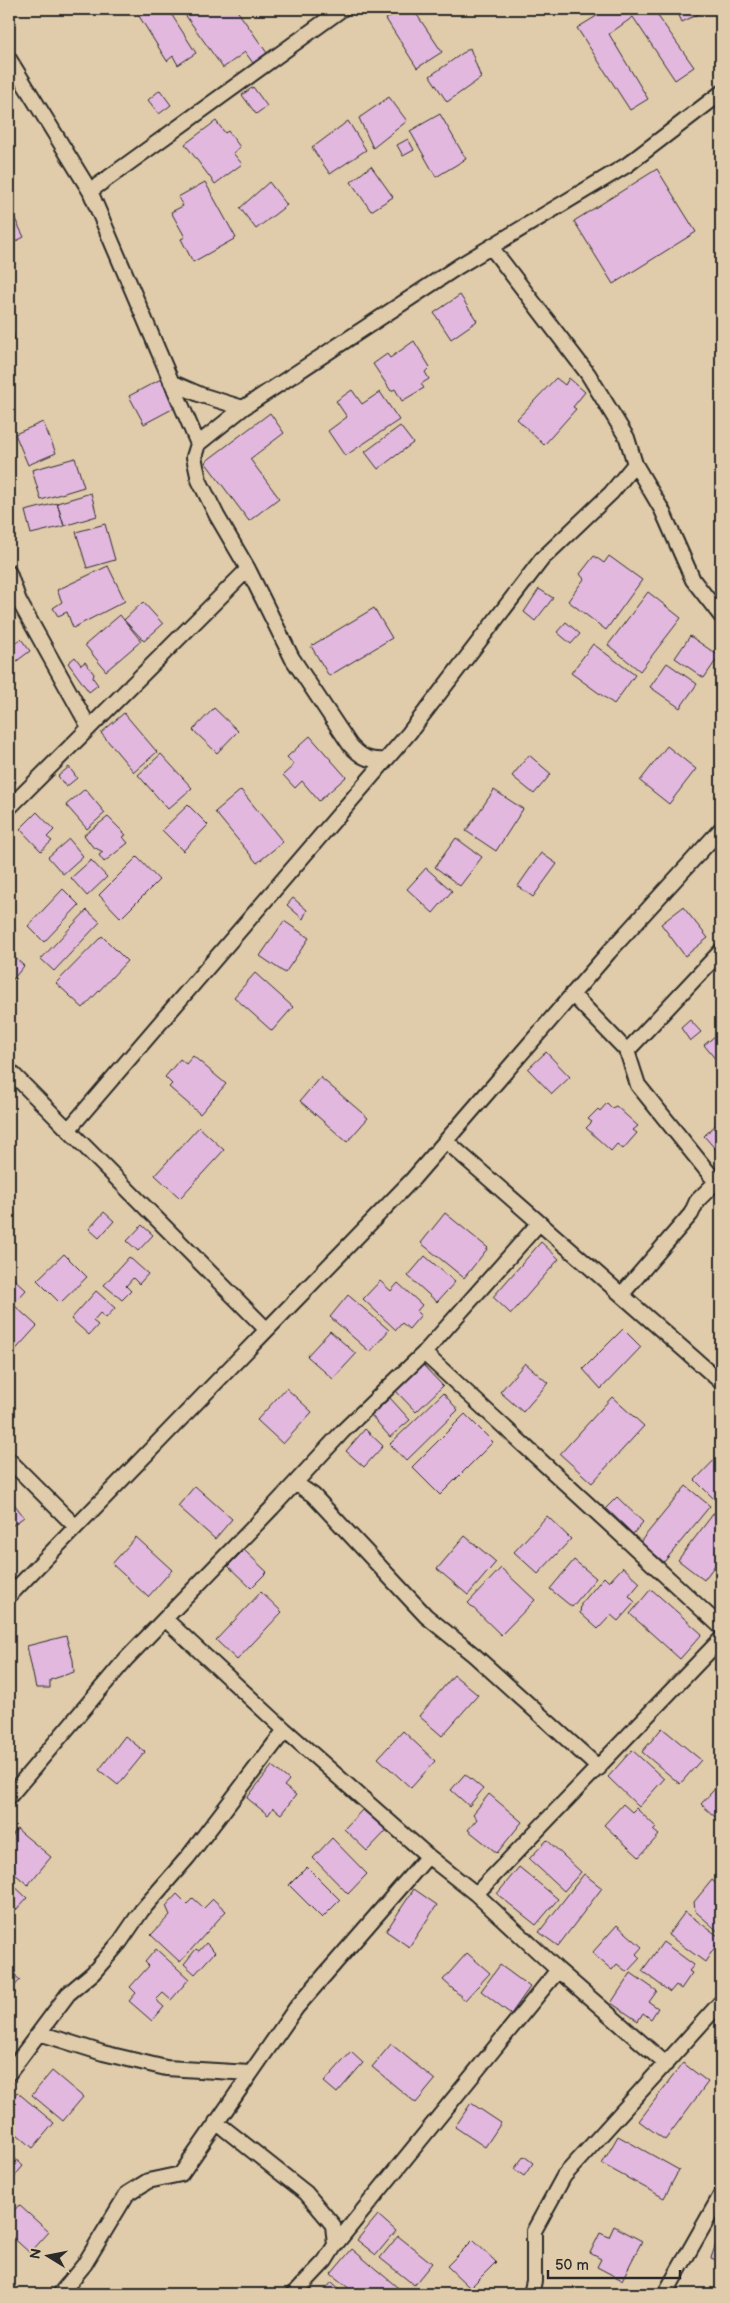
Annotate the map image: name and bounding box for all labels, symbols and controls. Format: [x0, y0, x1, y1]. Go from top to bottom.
north arrow [22, 2230, 72, 2280]
text: N [26, 2247, 45, 2260]
scale bar [548, 2248, 680, 2280]
text: 50 m [555, 2256, 589, 2275]

